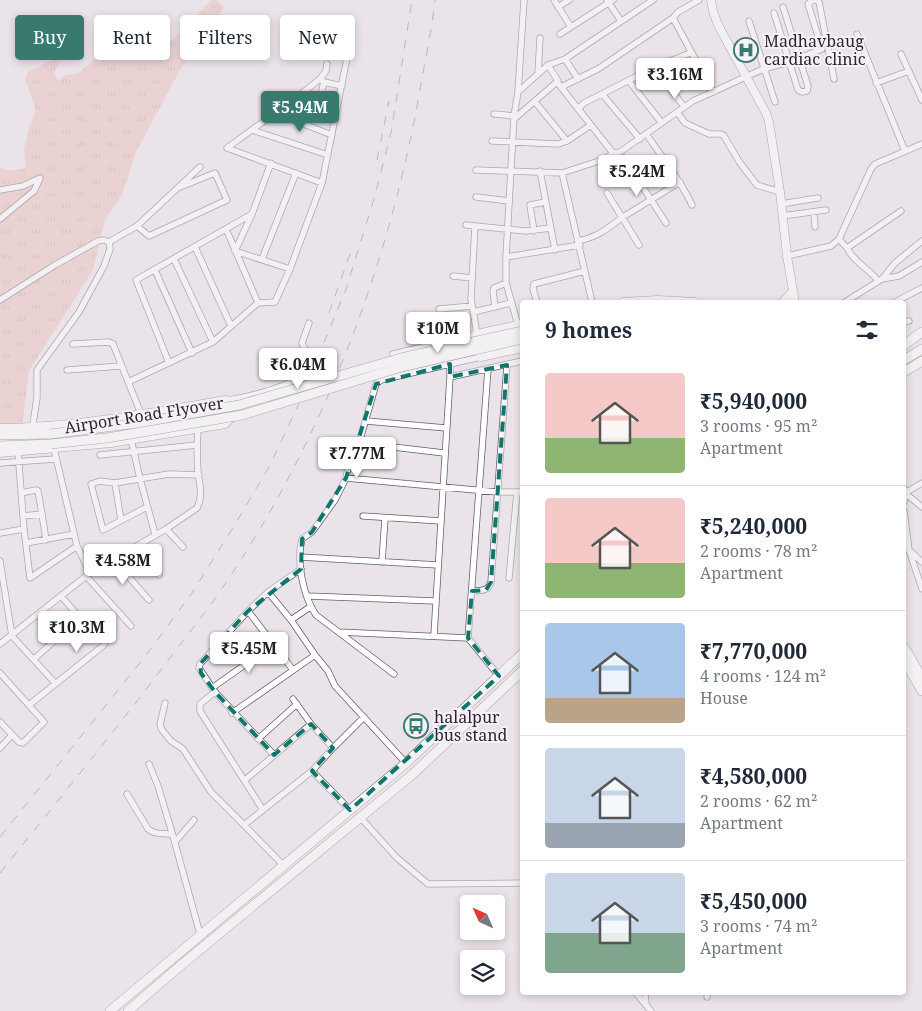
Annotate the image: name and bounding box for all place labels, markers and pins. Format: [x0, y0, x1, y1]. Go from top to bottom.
place label: Madhavbaug cardiac clinic [764, 30, 866, 70]
hospital icon: Madhavbaug cardiac clinic [733, 37, 759, 63]
pin: ₹3.16M [634, 58, 716, 100]
pin: ₹5.94M [259, 90, 341, 133]
pin: ₹5.24M [596, 154, 678, 197]
pin: ₹10M [408, 312, 468, 354]
pin: ₹6.04M [257, 348, 339, 390]
pin: ₹7.77M [316, 436, 398, 479]
pin: ₹4.58M [82, 544, 164, 586]
pin: ₹10.3M [36, 610, 118, 653]
pin: ₹5.45M [208, 632, 290, 674]
place label: halalpur bus stand [434, 706, 508, 746]
bus stop icon: halalpur bus stand [403, 713, 429, 739]

